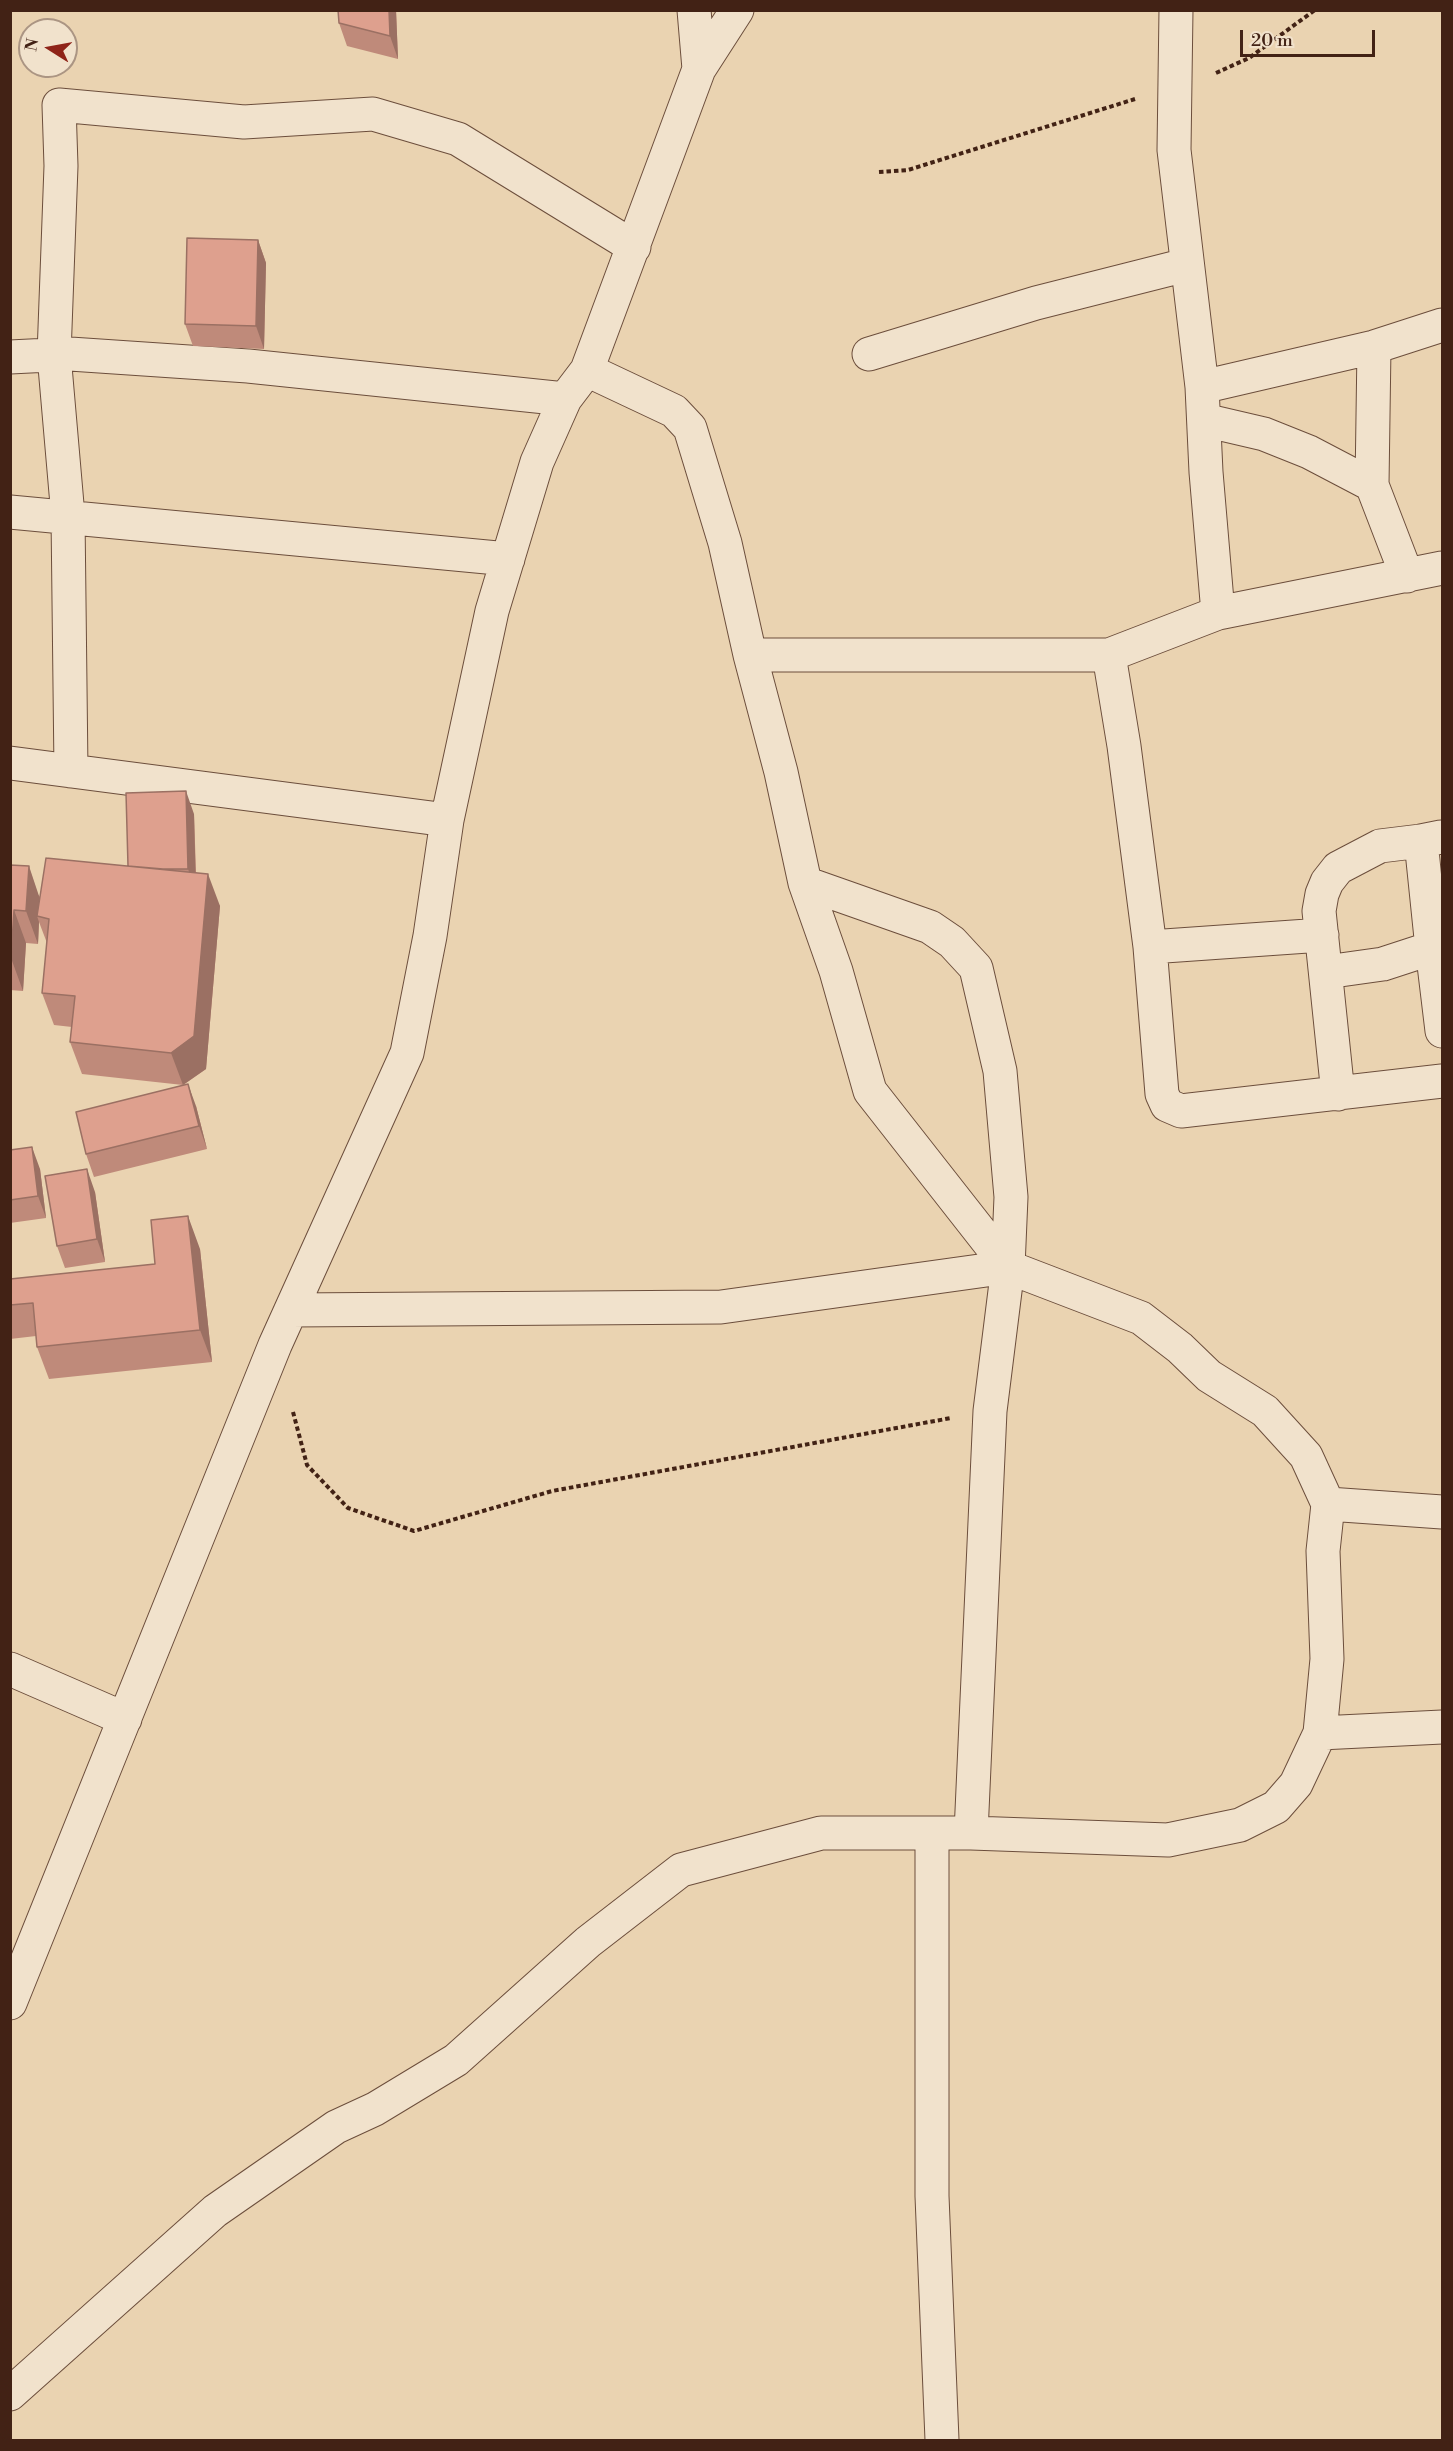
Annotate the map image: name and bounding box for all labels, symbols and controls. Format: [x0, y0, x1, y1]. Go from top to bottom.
north arrow [18, 18, 78, 78]
scale bar [1243, 18, 1378, 56]
text: 20 m [1251, 29, 1293, 52]
text: N [21, 37, 43, 53]

